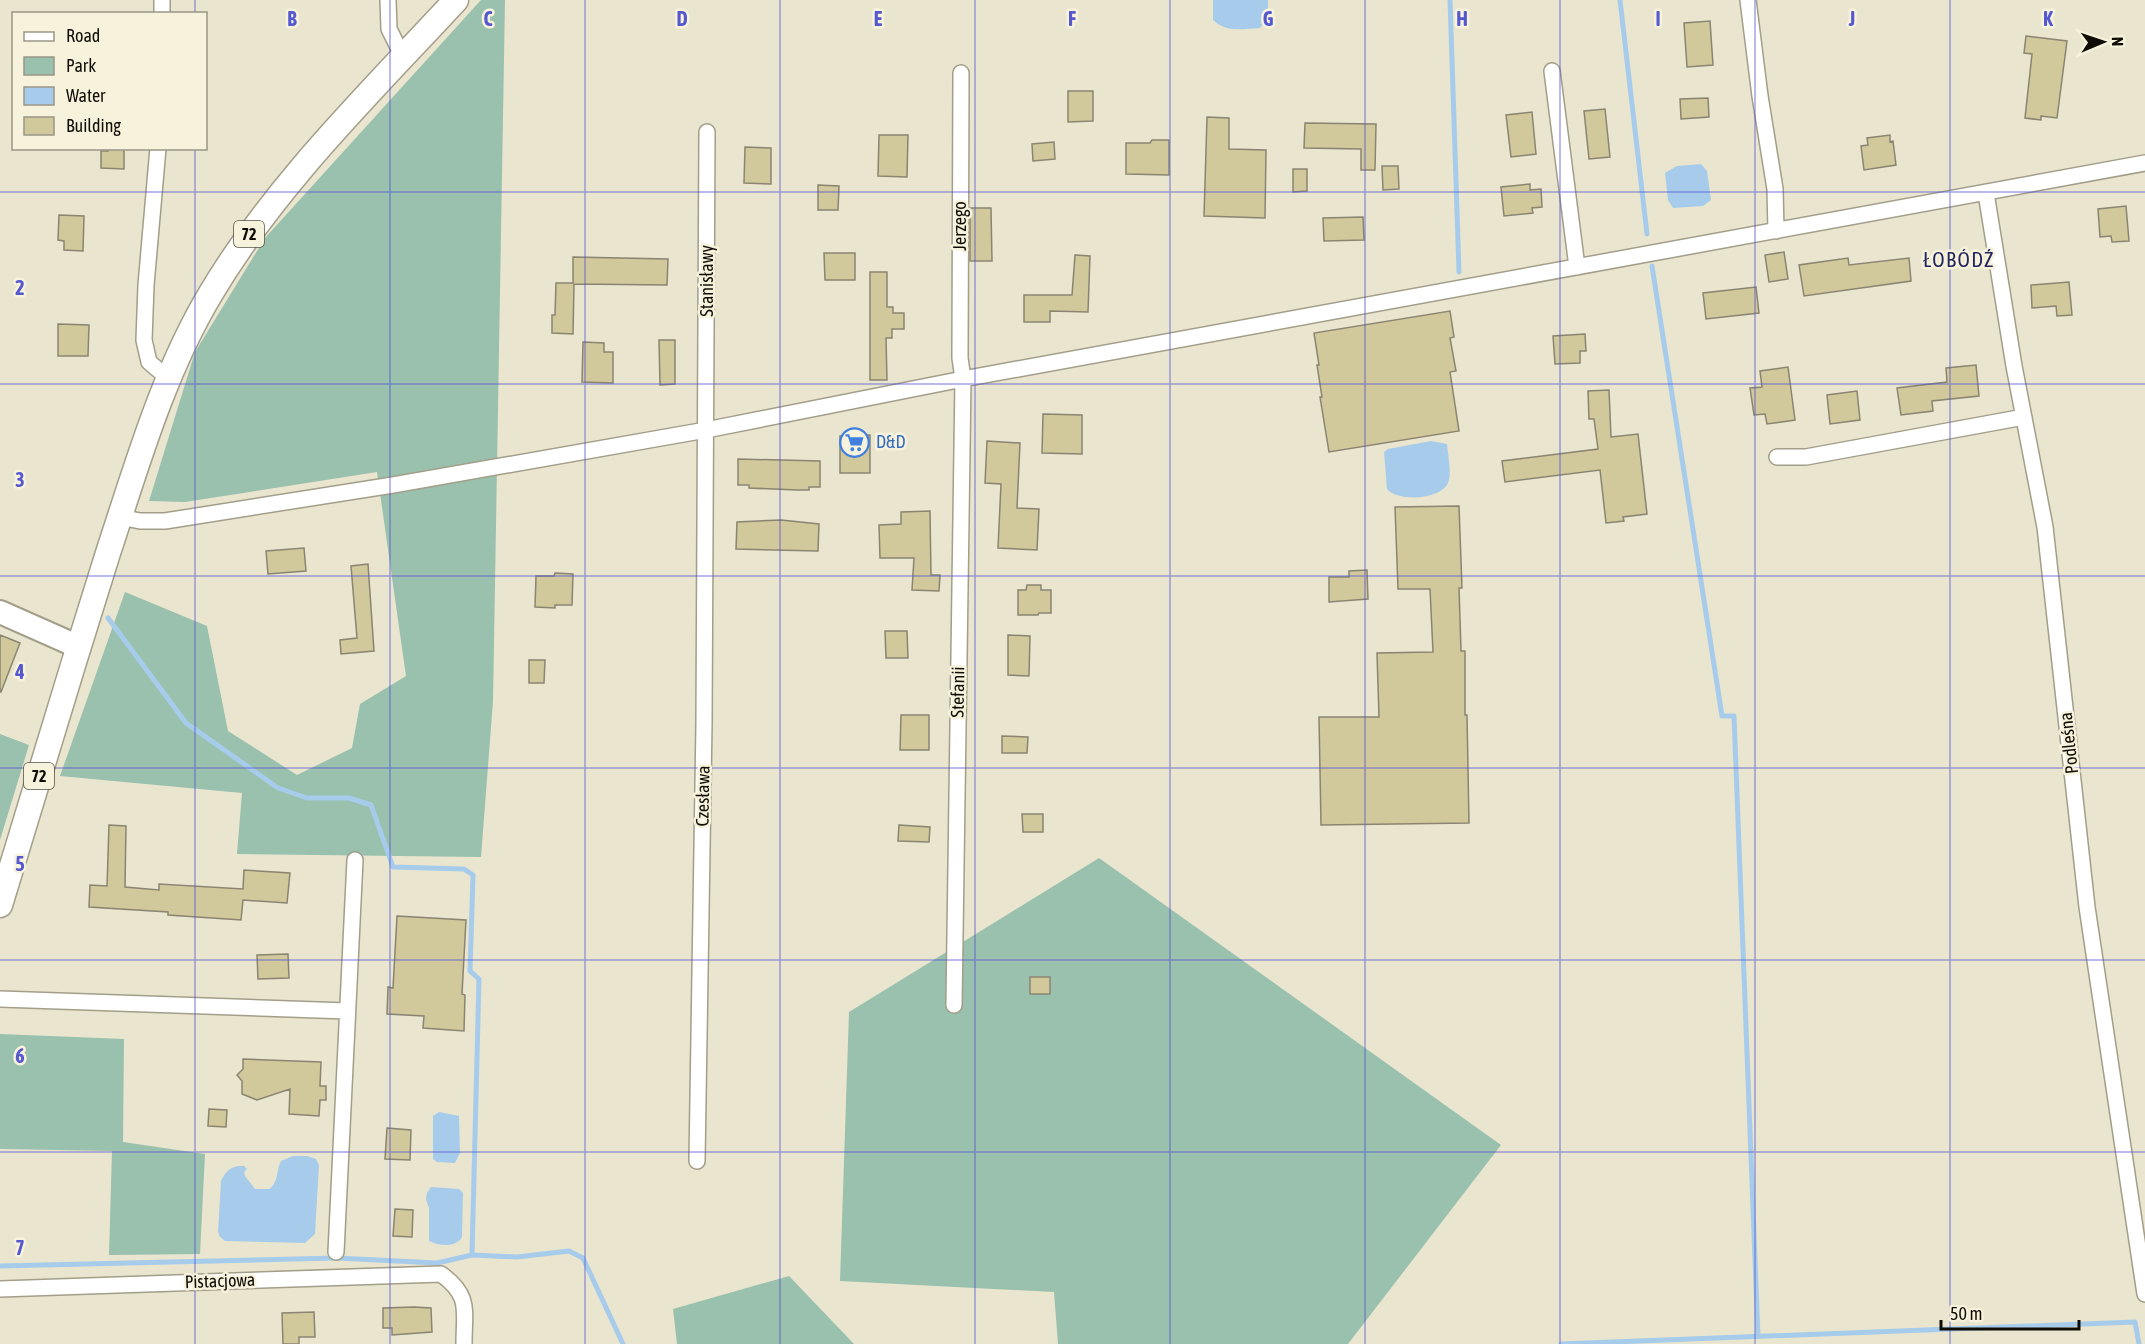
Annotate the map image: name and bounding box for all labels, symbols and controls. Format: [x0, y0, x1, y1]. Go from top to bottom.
text: B [287, 7, 297, 30]
text: C [484, 7, 493, 30]
text: D [676, 7, 688, 30]
text: E [874, 7, 883, 30]
text: F [1068, 7, 1076, 30]
text: G [1263, 7, 1274, 30]
text: H [1456, 7, 1468, 30]
text: I [1655, 7, 1661, 30]
text: J [1848, 7, 1855, 30]
text: K [2043, 7, 2053, 30]
legend [12, 12, 207, 150]
north arrow [2073, 12, 2133, 72]
text: Road [66, 25, 100, 46]
text: N [2109, 36, 2127, 47]
text: Park [66, 55, 96, 76]
text: Water [66, 85, 106, 106]
text: Building [66, 115, 121, 136]
street label: Jerzego [949, 201, 970, 251]
road number: 72 [234, 221, 264, 247]
street label: Stanisławy [696, 245, 717, 317]
district label: ŁOBÓDŹ [1923, 247, 1995, 271]
text: 2 [15, 276, 25, 299]
supermarket icon: D&D [839, 426, 871, 458]
place label: D&D [876, 431, 906, 452]
text: 3 [15, 468, 25, 491]
text: 4 [14, 660, 25, 683]
street label: Stefanii [947, 666, 968, 718]
street label: Podleśna [2055, 711, 2082, 775]
road number: 72 [24, 763, 54, 789]
street label: Czesława [691, 765, 714, 827]
text: 5 [15, 852, 25, 875]
text: 6 [15, 1044, 25, 1067]
text: 7 [15, 1236, 25, 1259]
street label: Pistacjowa [184, 1269, 256, 1292]
scale bar [1941, 1293, 2079, 1331]
text: 50 m [1950, 1303, 1982, 1324]

